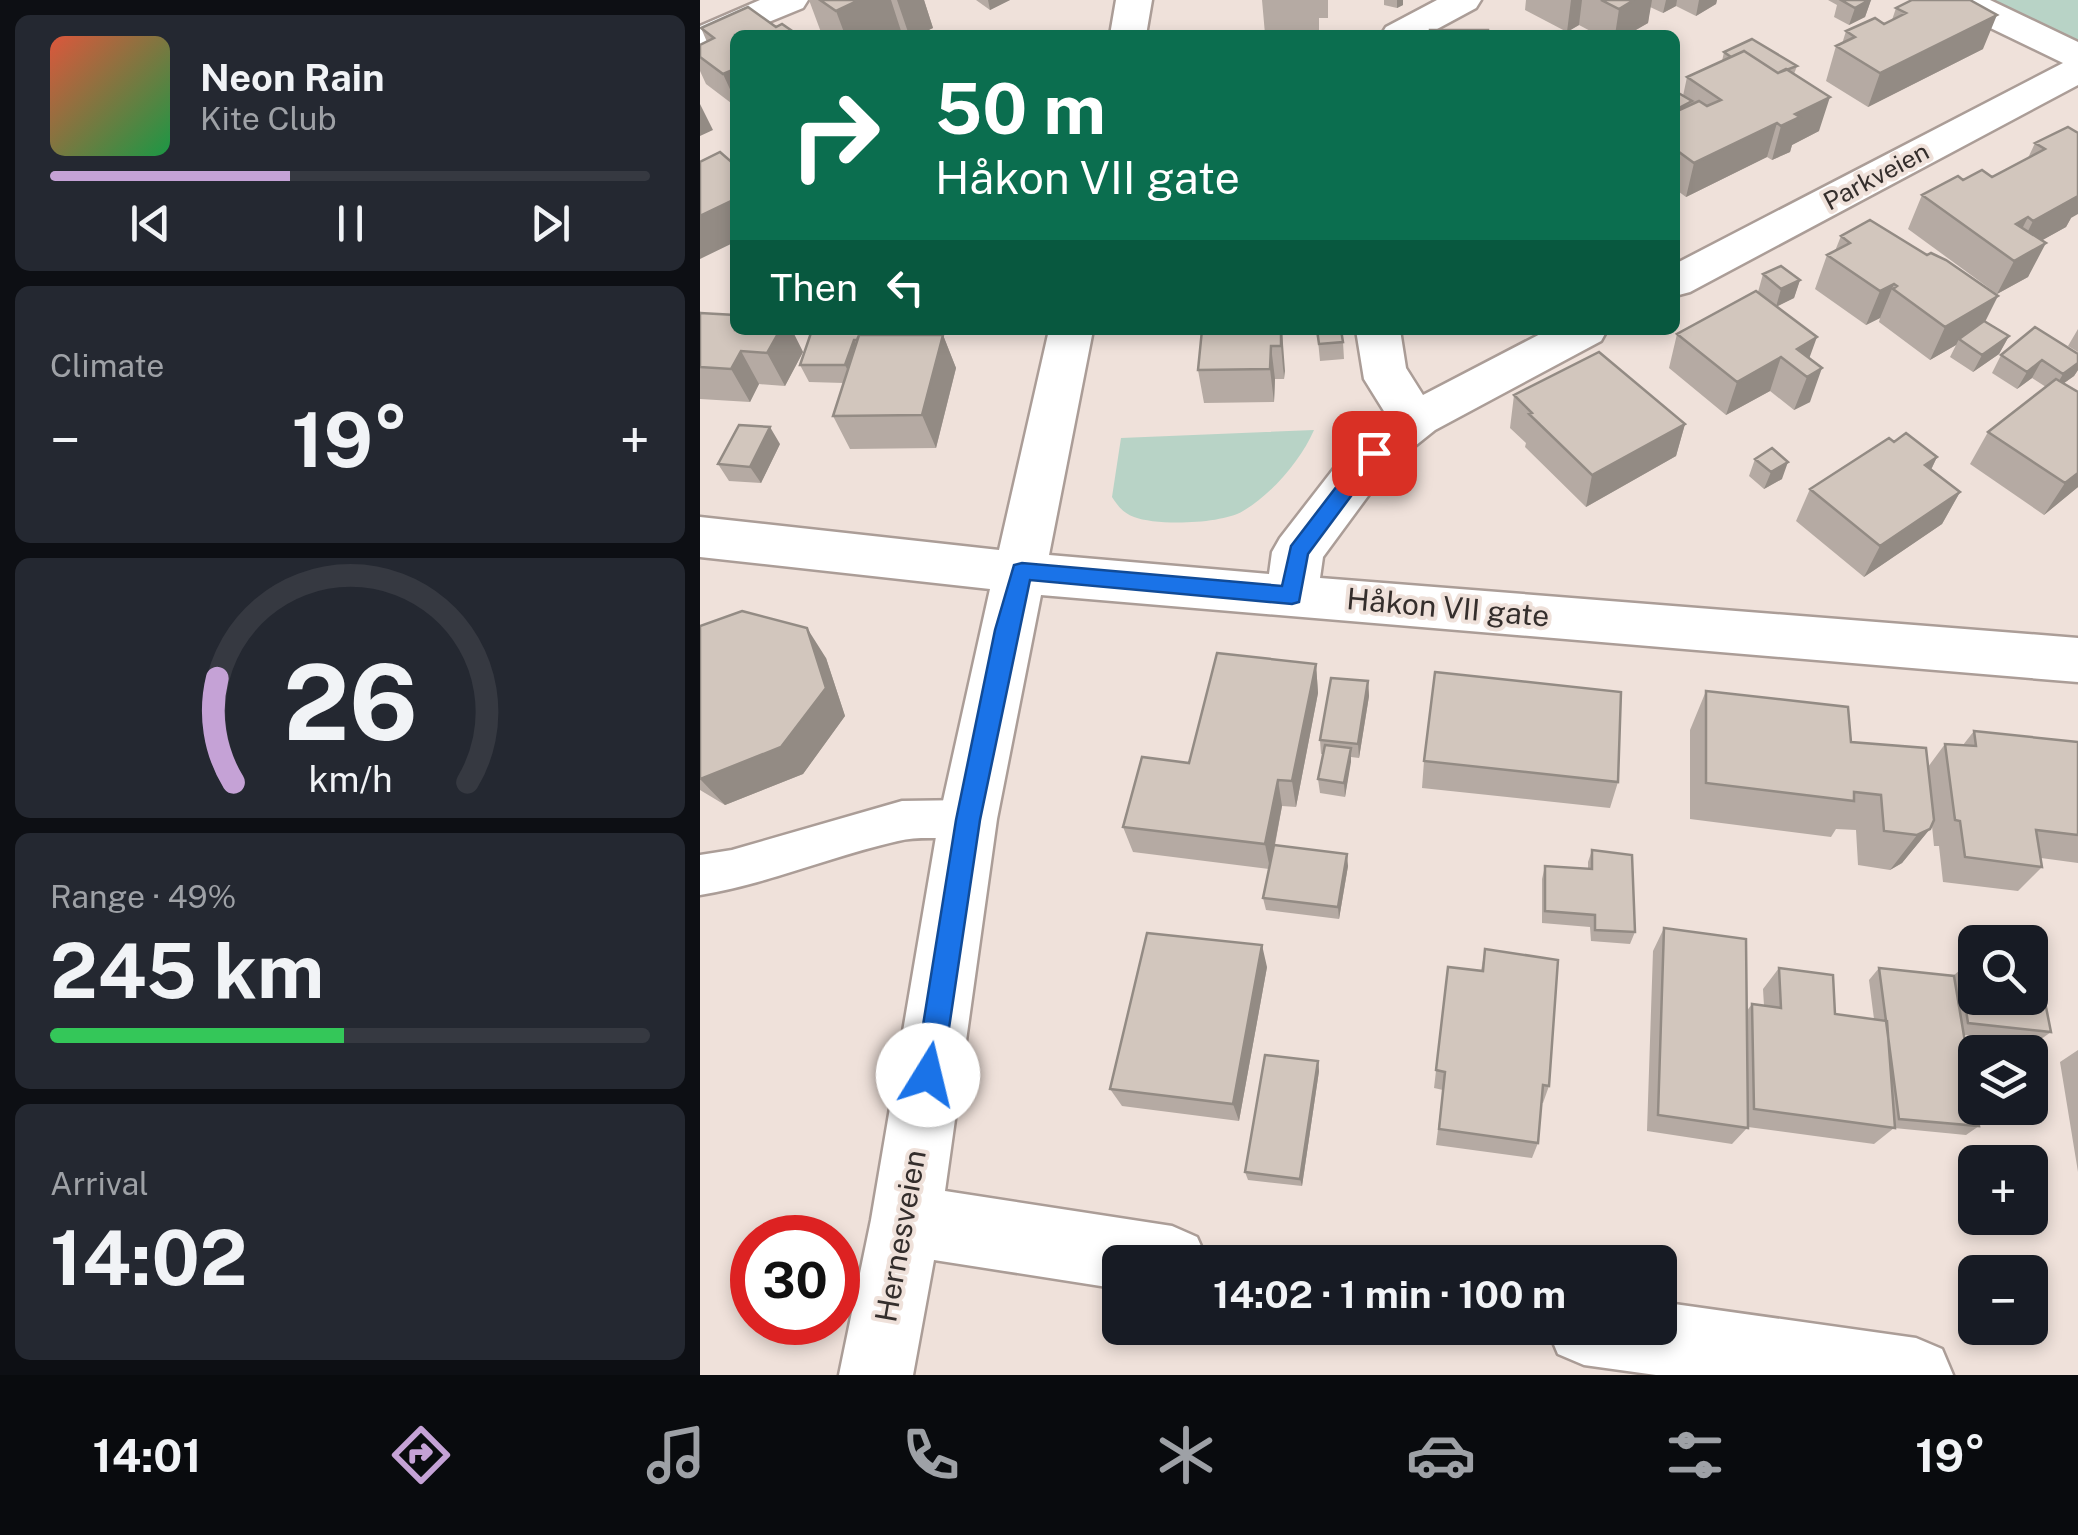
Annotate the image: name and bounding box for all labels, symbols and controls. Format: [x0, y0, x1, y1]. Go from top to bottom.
text: Neon Rain [200, 55, 384, 100]
text: 50 m [935, 67, 1106, 150]
icon: right [770, 70, 900, 200]
text: Kite Club [200, 100, 337, 137]
street label: Parkveien [1818, 136, 1934, 216]
text: Håkon VII gate [935, 151, 1240, 204]
icon: previous [123, 196, 178, 251]
icon: pause [323, 196, 378, 251]
icon: next [523, 196, 578, 251]
icon: left [878, 260, 933, 315]
text: Then [770, 265, 858, 310]
text: Climate [50, 347, 164, 384]
text: 19° [291, 396, 409, 484]
text: − [50, 408, 81, 472]
text: + [619, 408, 650, 472]
pin [1332, 411, 1417, 496]
icon: arrive [1347, 426, 1402, 481]
street label: Håkon VII gate [1345, 580, 1551, 634]
text: 26 [283, 641, 417, 763]
text: km/h [308, 758, 392, 800]
text: Range · 49% [50, 878, 237, 915]
map controls [1958, 925, 2048, 1345]
button: search [1958, 925, 2048, 1015]
text: 245 km [50, 927, 324, 1015]
position arrow [876, 1023, 980, 1127]
button: layers [1958, 1035, 2048, 1125]
button: + [1958, 1145, 2048, 1235]
street label: Hernesveien [867, 1147, 933, 1325]
text: Arrival [50, 1165, 149, 1202]
text: 14:02 [50, 1214, 247, 1302]
speed limit sign: 30 [730, 1215, 860, 1345]
button: − [1958, 1255, 2048, 1345]
text: 14:02 · 1 min · 100 m [1213, 1272, 1566, 1317]
icon: directions [386, 1420, 456, 1490]
icon: music [641, 1420, 711, 1490]
icon: phone [896, 1420, 966, 1490]
icon: climate [1151, 1420, 1221, 1490]
icon: car [1406, 1420, 1476, 1490]
icon: filters [1660, 1420, 1730, 1490]
text: 14:01 [92, 1429, 202, 1482]
text: 19° [1915, 1429, 1986, 1482]

